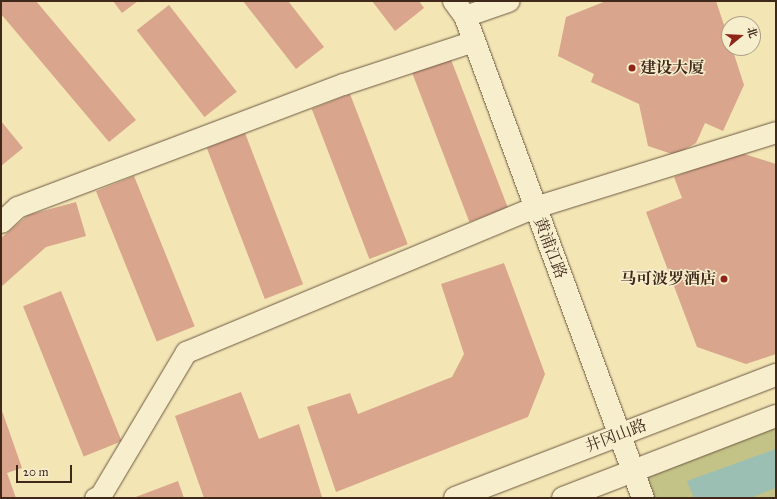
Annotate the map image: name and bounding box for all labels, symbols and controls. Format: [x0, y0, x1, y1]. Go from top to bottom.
north arrow [721, 16, 761, 56]
text: 北 [744, 25, 760, 40]
place label: 建设大厦 [640, 58, 704, 78]
marker: 建设大厦 [627, 63, 637, 73]
street label: 黄浦江路 [530, 215, 570, 281]
place label: 马可波罗酒店 [620, 269, 716, 289]
marker: 马可波罗酒店 [719, 274, 729, 284]
street label: 井冈山路 [583, 416, 649, 456]
scale bar [18, 457, 74, 483]
text: 20 m [23, 465, 49, 479]

